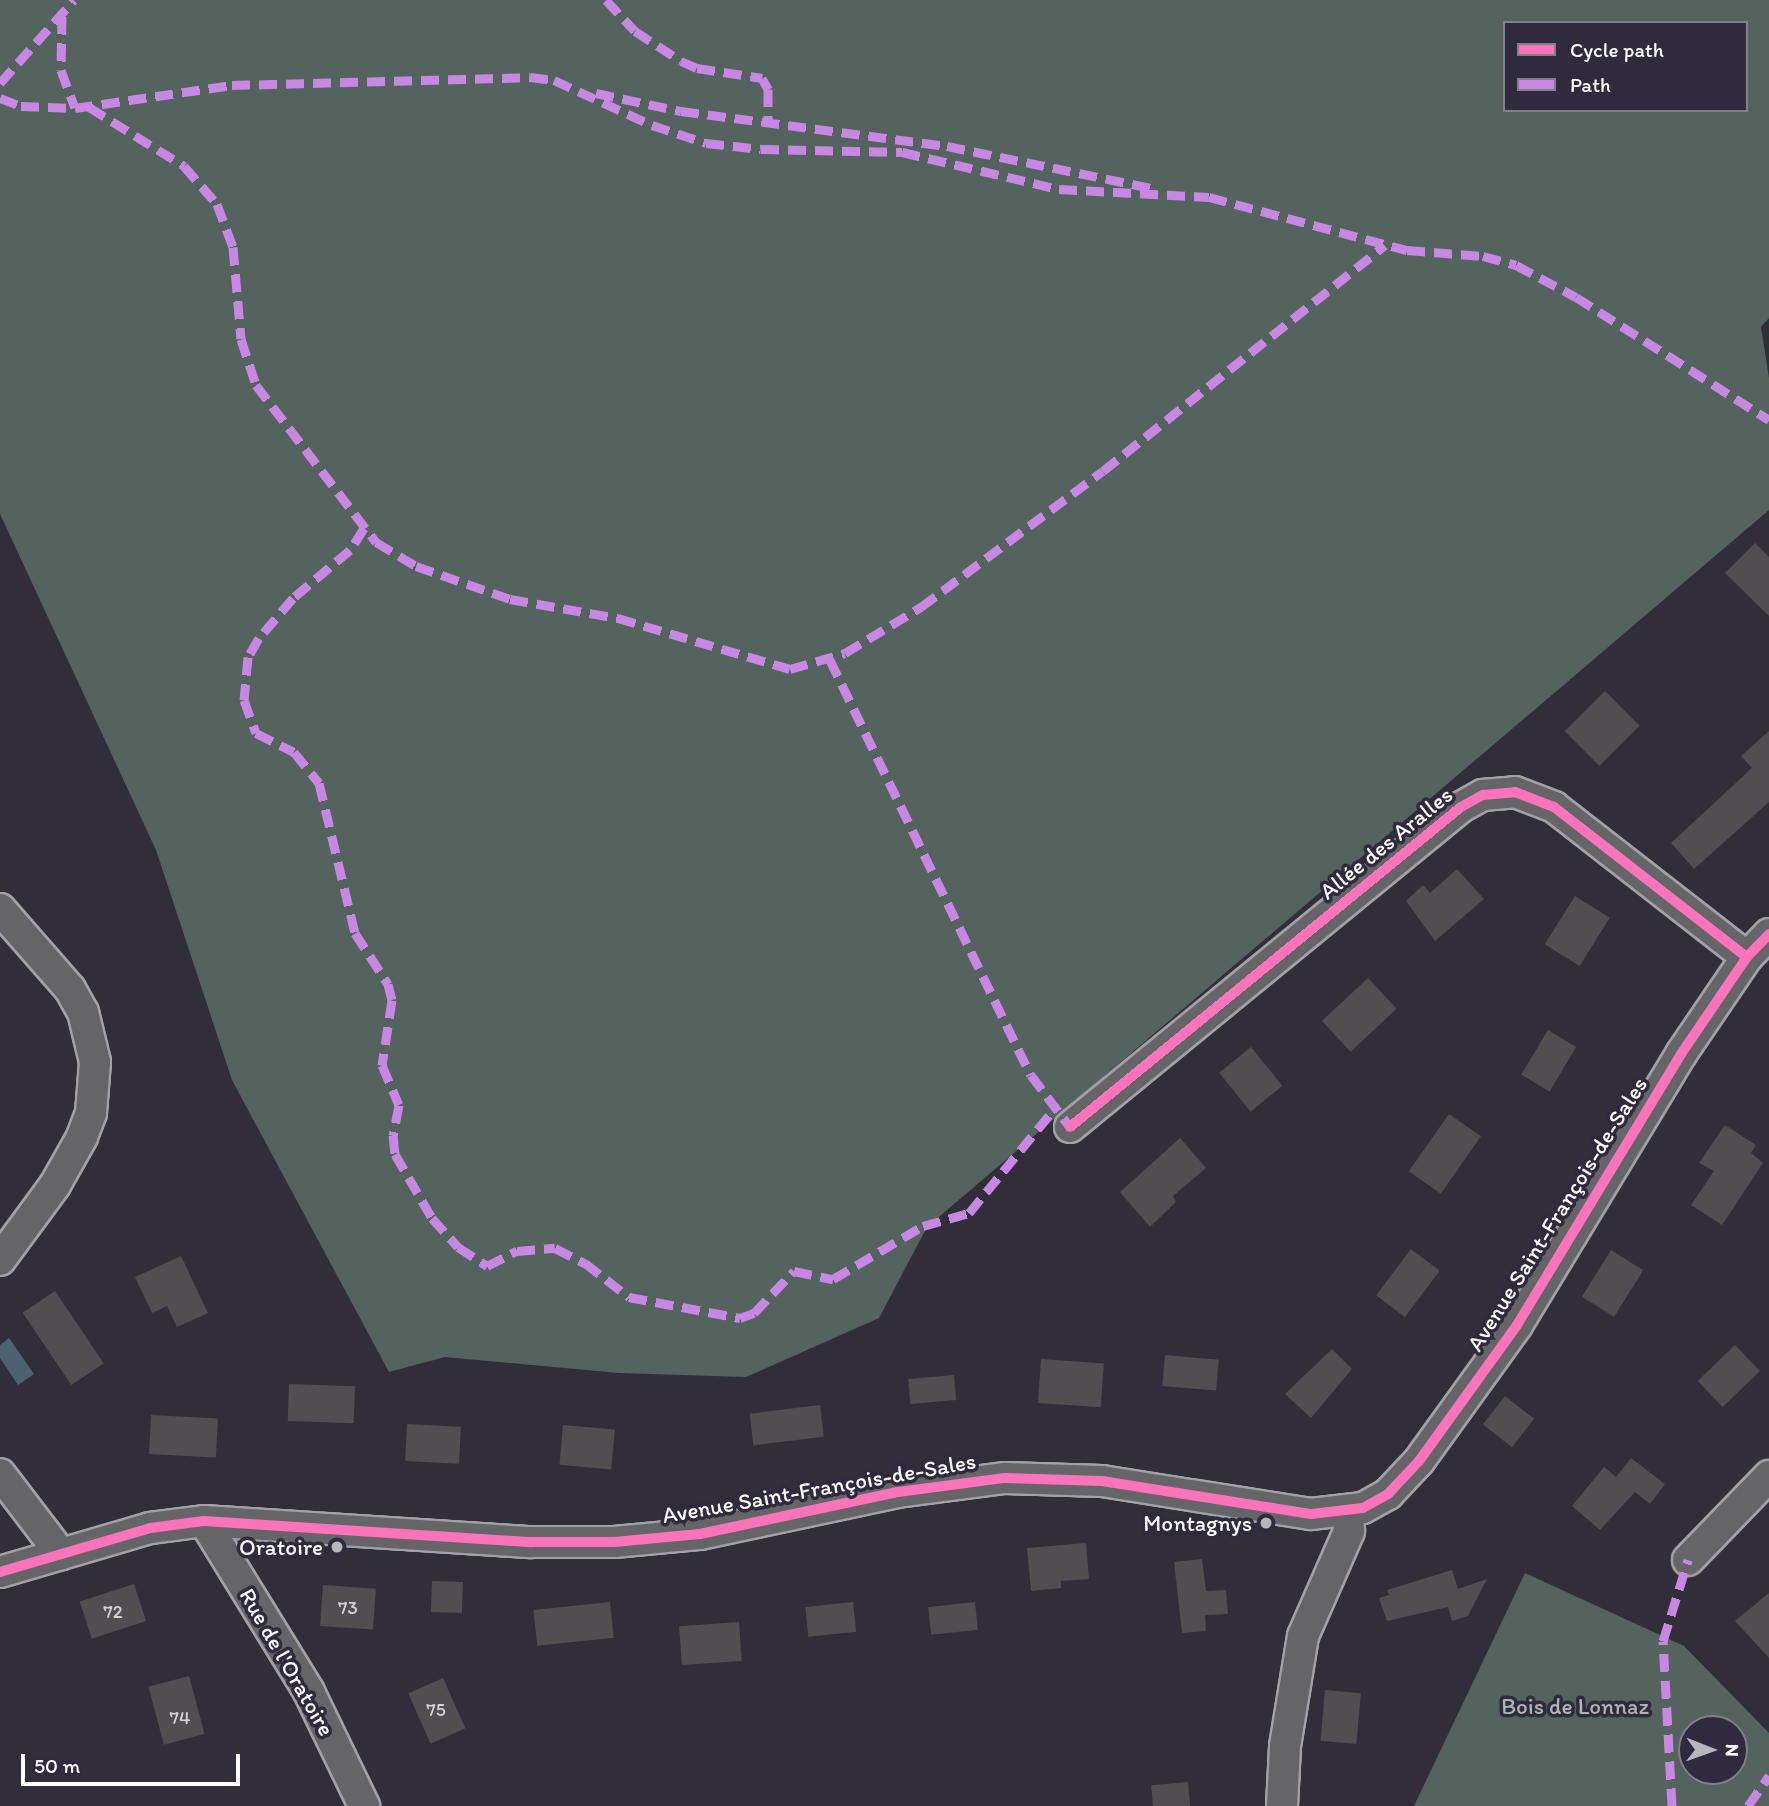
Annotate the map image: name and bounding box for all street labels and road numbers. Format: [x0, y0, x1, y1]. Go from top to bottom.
street label: Allée des Aralles [1314, 781, 1458, 905]
street label: Avenue Saint-François-de-Sales [1461, 1072, 1653, 1356]
street label: Avenue Saint-François-de-Sales [660, 1447, 978, 1529]
street label: Rue de l'Oratoire [234, 1583, 340, 1741]

